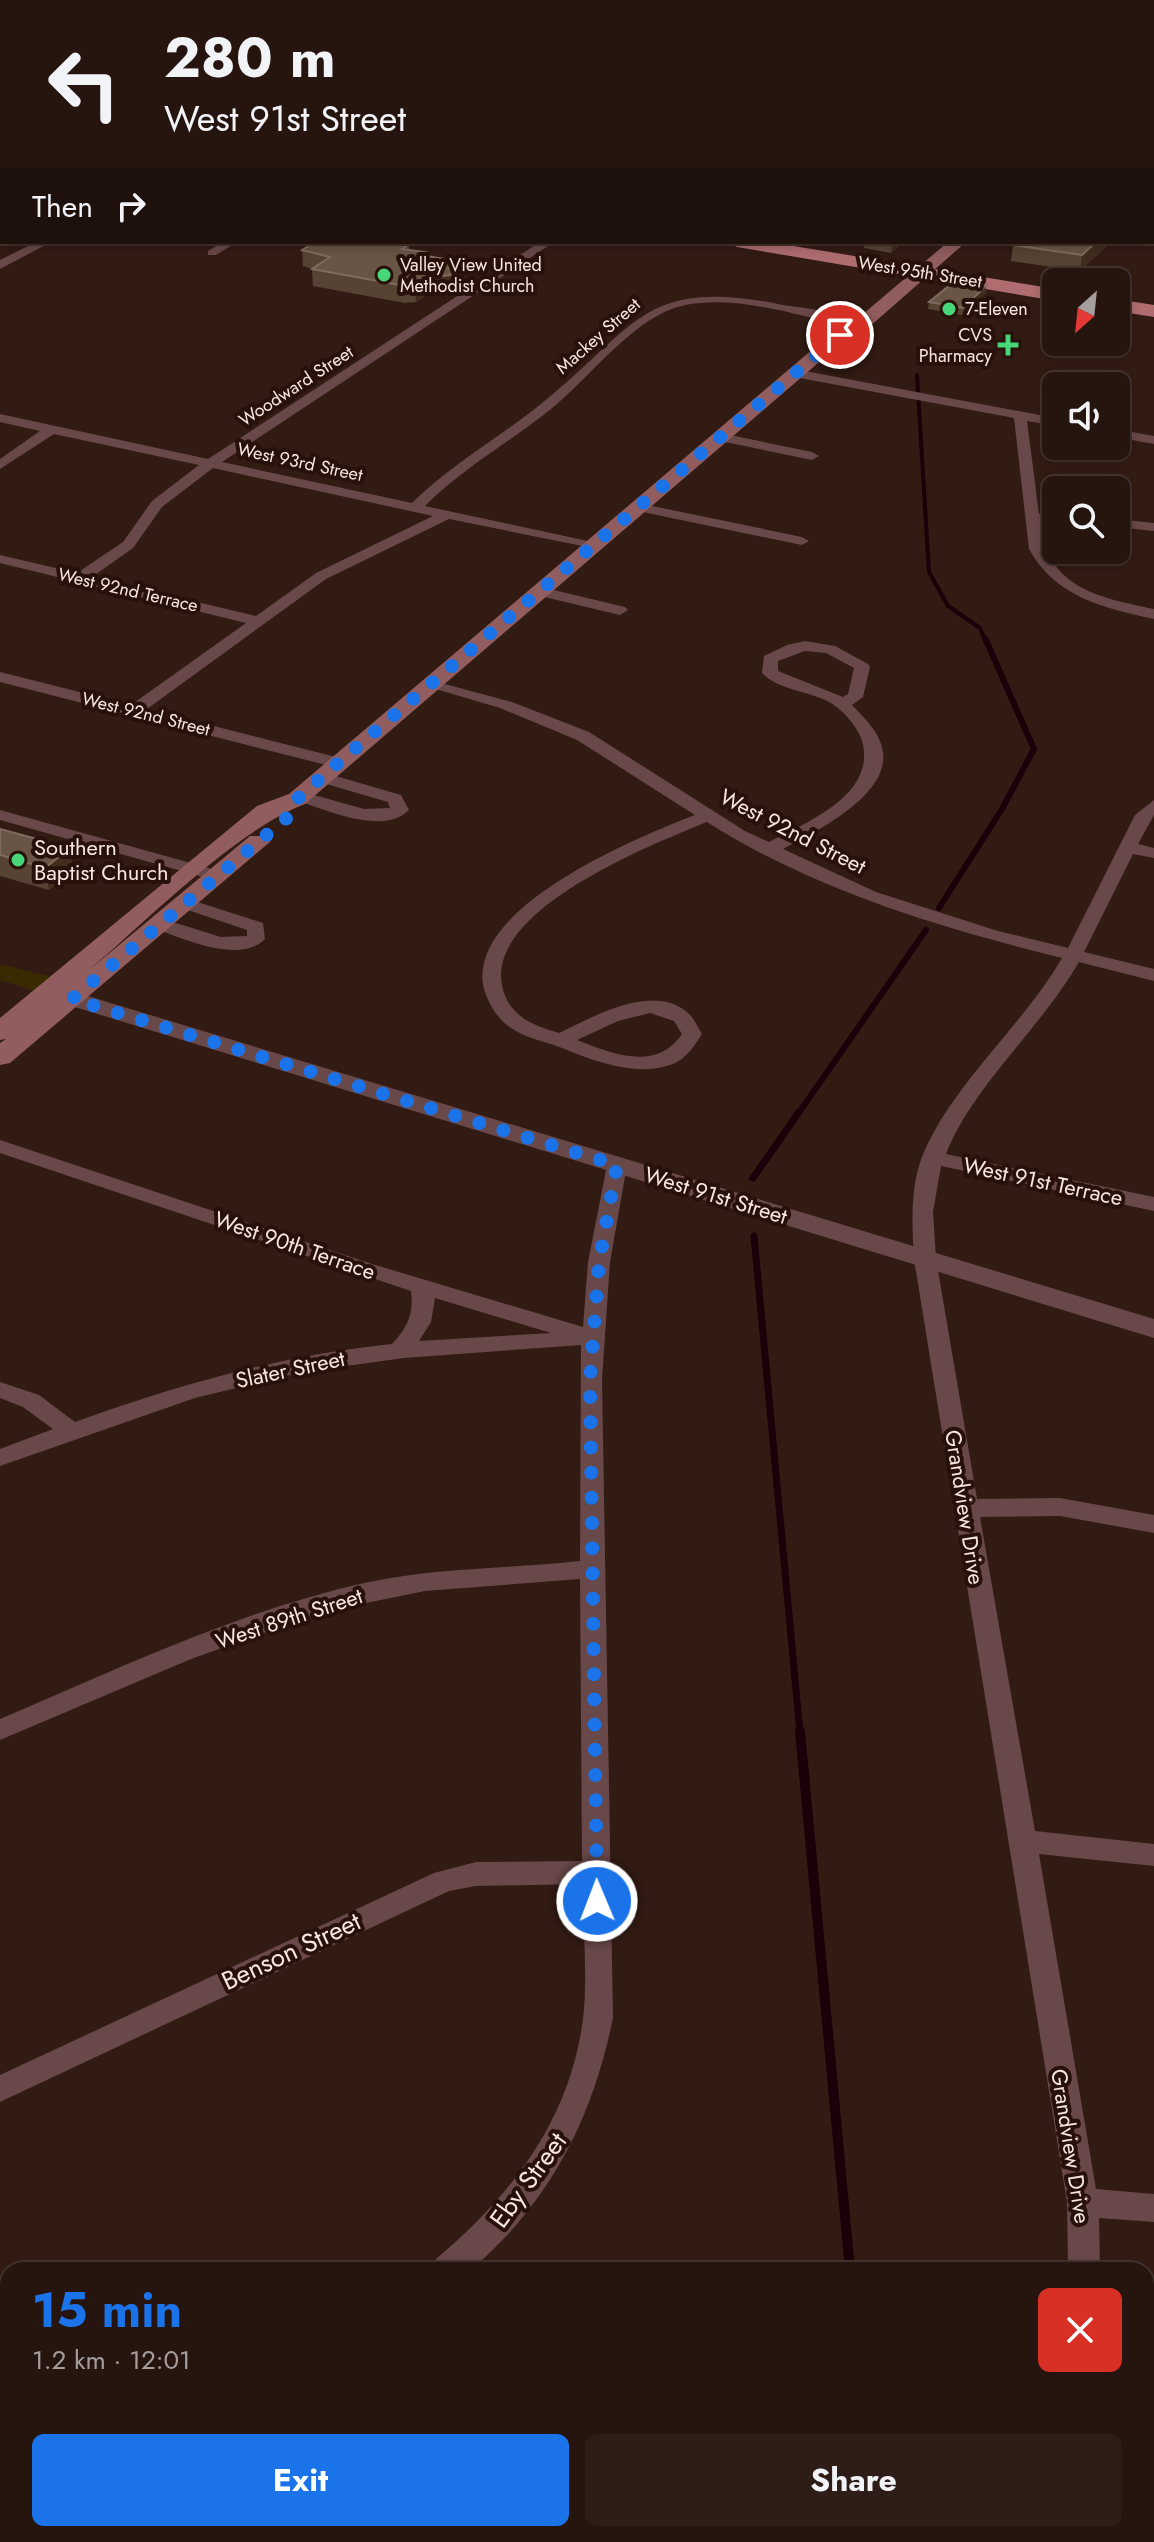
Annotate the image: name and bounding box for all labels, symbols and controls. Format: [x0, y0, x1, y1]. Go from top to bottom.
text: 280 m [164, 17, 336, 98]
icon: left [32, 32, 136, 136]
text: West 91st Street [164, 92, 406, 144]
icon: right [109, 184, 153, 228]
text: Then [32, 185, 93, 228]
street label: West 95th Street [856, 249, 985, 295]
place label: Valley View United Methodist Church [400, 252, 542, 299]
marker: Valley View United Methodist Church [375, 266, 393, 284]
north arrow [1042, 268, 1130, 356]
map controls [1042, 268, 1130, 564]
street label: Mackey Street [550, 291, 647, 380]
place label: 7-Eleven [965, 296, 1028, 322]
marker: 7-Eleven [940, 300, 958, 318]
pin [806, 301, 874, 369]
icon: arrive [818, 313, 862, 357]
place label: CVS Pharmacy [919, 322, 992, 369]
marker: CVS Pharmacy [999, 336, 1017, 354]
street label: Woodward Street [234, 339, 359, 433]
button: sound [1042, 372, 1130, 460]
street label: West 93rd Street [235, 436, 366, 488]
button: search [1042, 476, 1130, 564]
street label: West 92nd Terrace [55, 561, 201, 619]
street label: West 92nd Street [79, 686, 213, 743]
street label: West 92nd Street [714, 780, 872, 882]
place label: Southern Baptist Church [34, 831, 169, 888]
marker: Southern Baptist Church [9, 851, 27, 869]
street label: West 91st Terrace [960, 1148, 1126, 1214]
street label: West 91st Street [641, 1158, 792, 1232]
street label: West 90th Terrace [210, 1202, 380, 1288]
street label: Slater Street [232, 1342, 348, 1396]
street label: Grandview Drive [937, 1427, 993, 1587]
street label: West 89th Street [211, 1579, 367, 1657]
position arrow [555, 1859, 639, 1943]
street label: Benson Street [215, 1902, 368, 2000]
street label: Grandview Drive [1043, 2066, 1099, 2226]
street label: Eby Street [480, 2124, 576, 2236]
text: 15 min [32, 2276, 182, 2345]
button: close [1038, 2288, 1122, 2372]
text: 1.2 km · 12:01 [32, 2341, 191, 2379]
button: Exit [32, 2434, 569, 2526]
button: Share [585, 2434, 1122, 2526]

